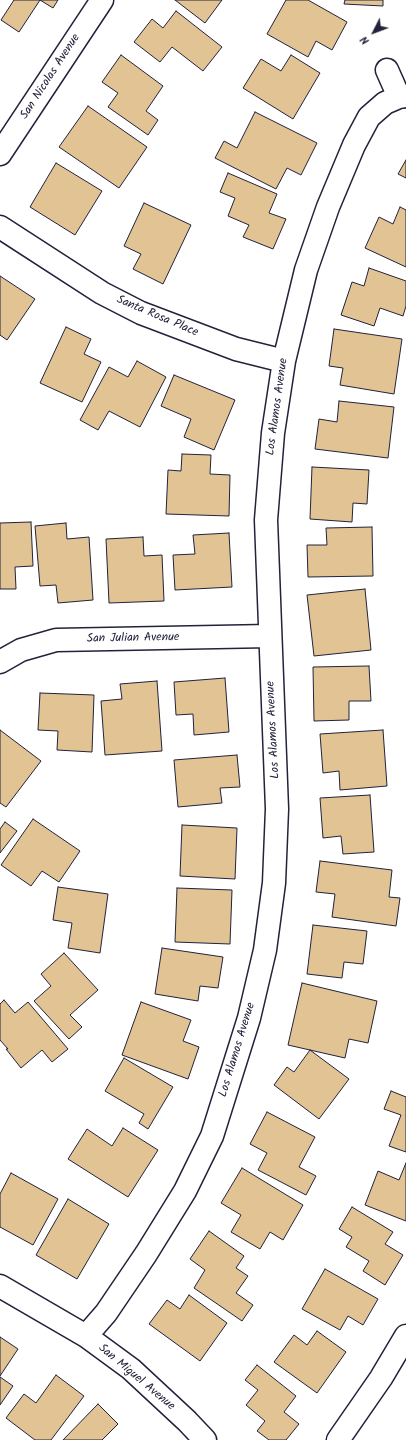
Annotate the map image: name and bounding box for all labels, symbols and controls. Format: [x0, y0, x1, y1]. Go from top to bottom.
north arrow [354, 12, 394, 52]
text: N [356, 31, 374, 49]
street label: San Nicolas Avenue [18, 32, 84, 122]
street label: Santa Rosa Place [114, 293, 200, 341]
street label: Los Alamos Avenue [264, 357, 292, 457]
street label: San Julian Avenue [87, 631, 179, 647]
street label: Los Alamos Avenue [264, 681, 284, 779]
street label: Los Alamos Avenue [217, 1001, 259, 1099]
street label: San Miguel Avenue [95, 1342, 177, 1414]

